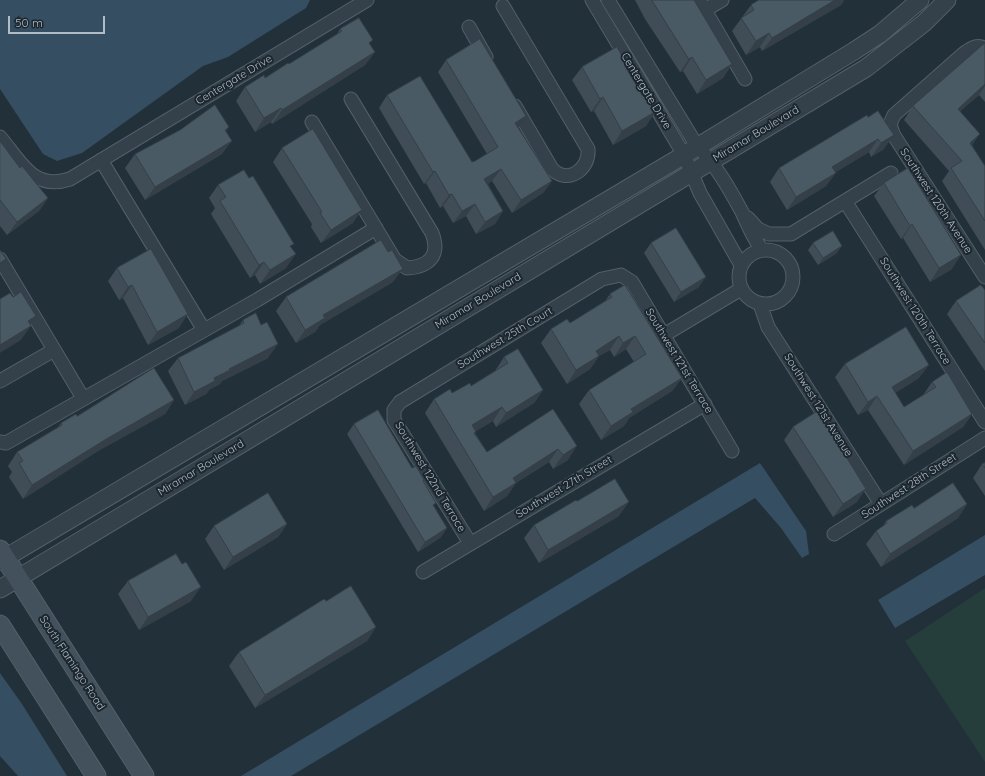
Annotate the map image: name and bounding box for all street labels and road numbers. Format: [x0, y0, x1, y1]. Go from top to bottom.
street label: Centergate Drive [618, 51, 674, 131]
street label: Centergate Drive [194, 52, 274, 108]
street label: Miramar Boulevard [711, 103, 801, 165]
street label: Southwest 120th Avenue [897, 146, 975, 256]
street label: Southwest 120th Terrace [877, 255, 953, 367]
street label: Miramar Boulevard [433, 270, 523, 332]
street label: Southwest 25th Court [455, 304, 555, 372]
street label: Southwest 121st Terrace [642, 306, 716, 416]
street label: Southwest 121st Avenue [781, 351, 855, 459]
street label: Southwest 122nd Terrace [392, 420, 468, 534]
street label: Miramar Boulevard [156, 437, 246, 499]
street label: Southwest 28th Street [859, 450, 959, 522]
street label: Southwest 27th Street [513, 453, 615, 521]
street label: South Flamingo Road [37, 613, 107, 713]

